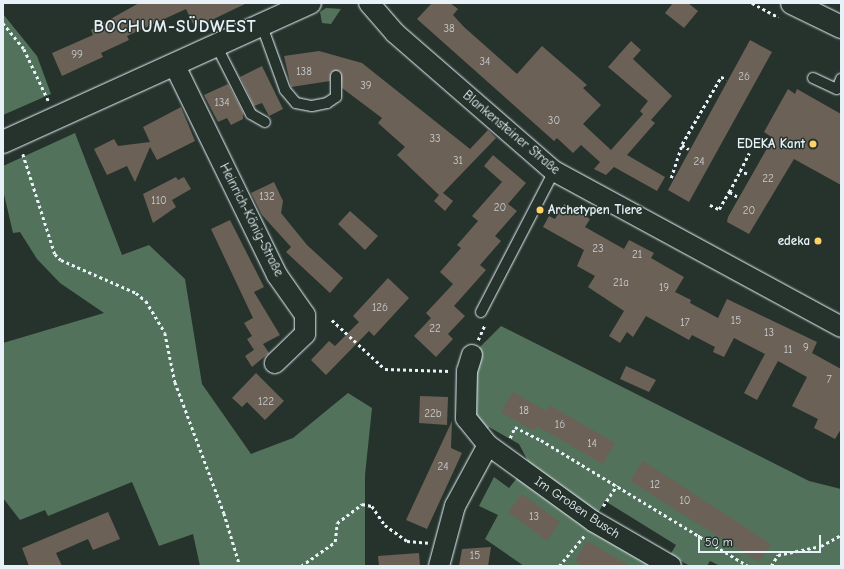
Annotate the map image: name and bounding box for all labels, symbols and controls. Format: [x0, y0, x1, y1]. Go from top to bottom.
district label: BOCHUM-SÜDWEST [93, 17, 257, 37]
house number: 38 [443, 22, 455, 36]
house number: 99 [71, 48, 83, 62]
house number: 34 [480, 55, 490, 69]
house number: 138 [296, 65, 312, 79]
house number: 26 [738, 70, 750, 84]
house number: 39 [360, 79, 372, 93]
street label: Blankensteiner Straße [459, 88, 563, 178]
house number: 134 [214, 96, 230, 110]
house number: 30 [548, 114, 560, 128]
house number: 33 [429, 132, 441, 146]
place label: EDEKA Kant [737, 136, 805, 152]
marker: EDEKA Kant [808, 139, 818, 149]
house number: 31 [453, 154, 463, 168]
house number: 24 [693, 155, 705, 169]
street label: Heinrich-König-Straße [216, 161, 286, 279]
house number: 22 [762, 172, 774, 186]
house number: 132 [259, 190, 275, 204]
house number: 110 [151, 194, 167, 208]
house number: 20 [494, 201, 506, 215]
place label: Archetypen Tiere [548, 202, 642, 218]
house number: 20 [743, 204, 755, 218]
marker: Archetypen Tiere [535, 205, 545, 215]
place label: edeka [778, 233, 810, 249]
marker: edeka [813, 236, 823, 246]
house number: 23 [592, 242, 604, 256]
house number: 21 [632, 248, 642, 262]
house number: 21a [613, 276, 629, 290]
house number: 19 [659, 281, 669, 295]
house number: 126 [372, 301, 388, 315]
house number: 15 [731, 314, 741, 328]
house number: 17 [680, 316, 690, 330]
house number: 22 [429, 322, 441, 336]
house number: 13 [764, 326, 774, 340]
house number: 9 [803, 341, 809, 355]
house number: 11 [784, 343, 792, 357]
house number: 7 [826, 373, 832, 387]
house number: 122 [258, 395, 274, 409]
house number: 18 [519, 404, 529, 418]
house number: 22b [424, 407, 442, 421]
house number: 16 [555, 418, 565, 432]
house number: 14 [587, 437, 597, 451]
house number: 24 [437, 460, 449, 474]
street label: Im Großen Busch [531, 474, 623, 542]
house number: 12 [650, 478, 660, 492]
house number: 10 [679, 494, 691, 508]
house number: 13 [529, 510, 539, 524]
scale bar [700, 527, 823, 553]
text: 50 m [705, 535, 733, 549]
house number: 15 [470, 549, 480, 563]

